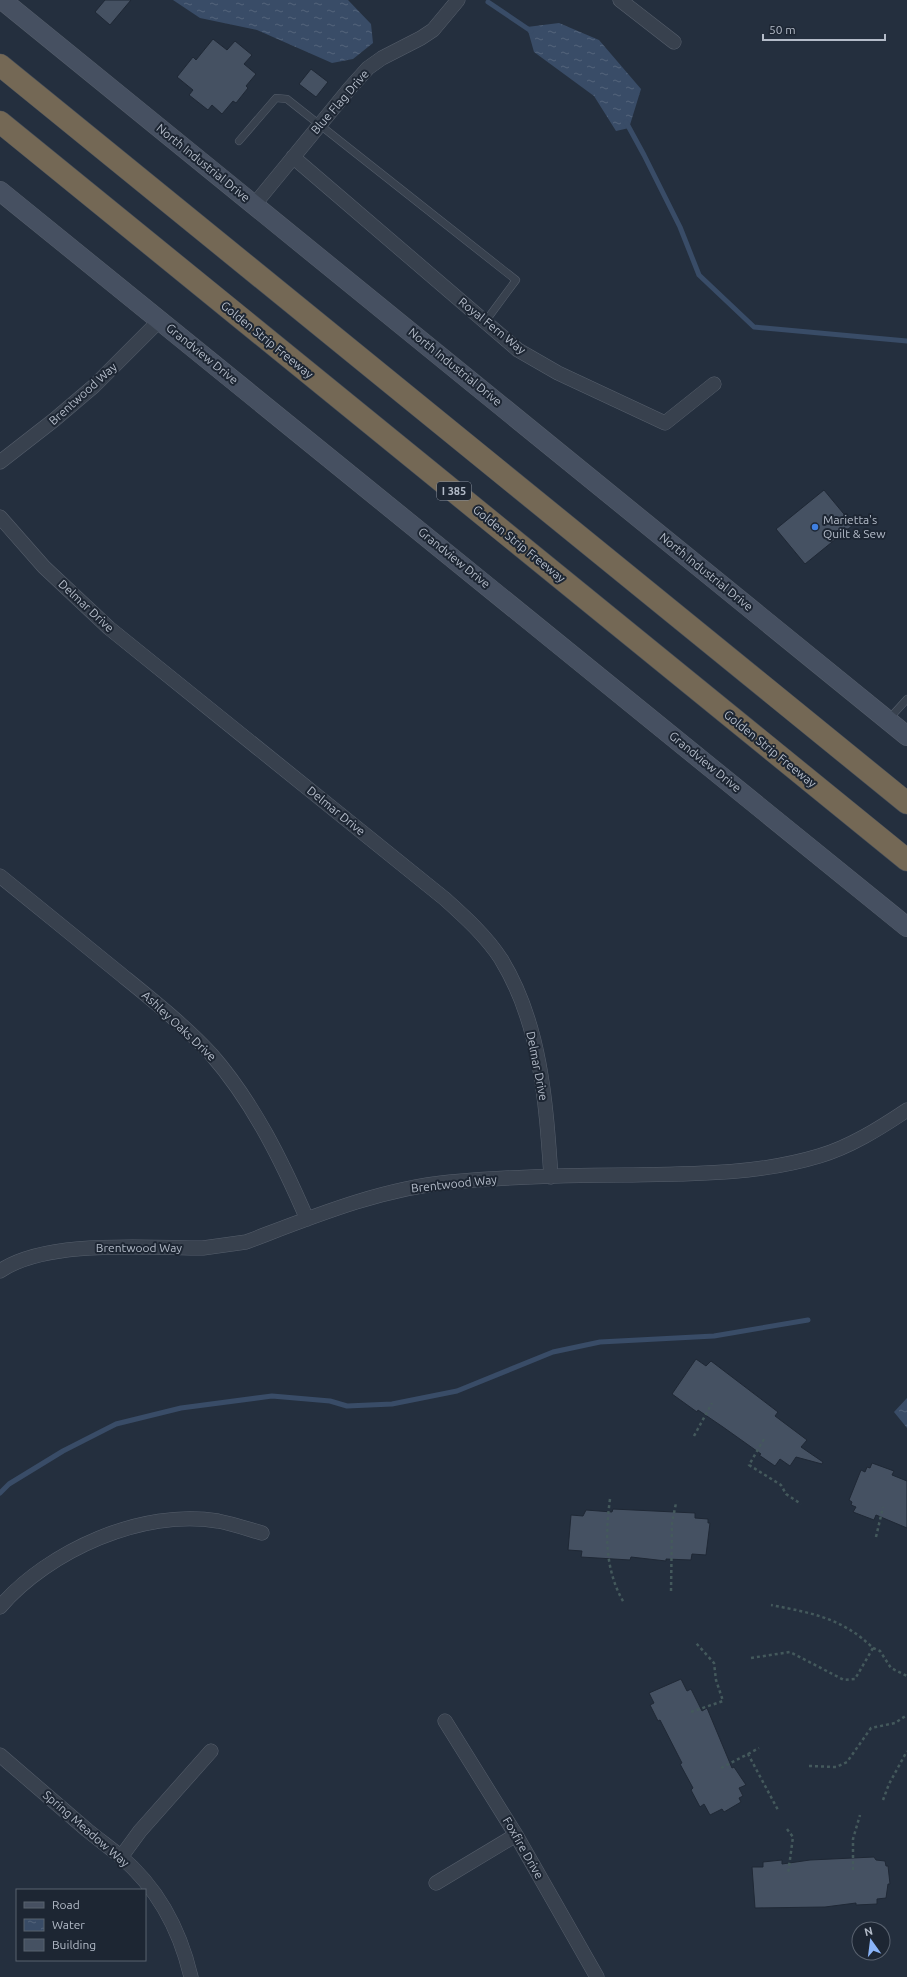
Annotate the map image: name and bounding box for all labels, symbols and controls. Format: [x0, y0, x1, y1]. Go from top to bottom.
scale bar [763, 16, 885, 42]
text: 50 m [769, 23, 796, 36]
street label: Blue Flag Drive [308, 67, 371, 136]
street label: North Industrial Drive [154, 121, 253, 204]
street label: Royal Fern Way [456, 295, 528, 357]
street label: Golden Strip Freeway [219, 298, 316, 381]
street label: Grandview Drive [164, 321, 241, 386]
street label: North Industrial Drive [406, 325, 505, 408]
street label: Brentwood Way [46, 360, 119, 427]
road number: I 385 [437, 482, 471, 500]
street label: Golden Strip Freeway [471, 502, 568, 585]
place label: Marietta's Quilt & Sew [823, 513, 886, 540]
marker: Marietta's Quilt & Sew [810, 522, 820, 532]
street label: Grandview Drive [416, 525, 493, 590]
street label: North Industrial Drive [657, 530, 756, 613]
street label: Delmar Drive [56, 577, 117, 634]
street label: Golden Strip Freeway [722, 707, 819, 790]
street label: Grandview Drive [667, 729, 744, 794]
street label: Delmar Drive [305, 783, 368, 838]
street label: Ashley Oaks Drive [140, 988, 219, 1063]
street label: Delmar Drive [524, 1030, 551, 1102]
street label: Brentwood Way [410, 1173, 498, 1194]
street label: Brentwood Way [96, 1241, 182, 1254]
street label: Spring Meadow Way [41, 1788, 132, 1870]
street label: Foxfire Drive [501, 1815, 546, 1881]
legend [16, 1889, 146, 1961]
text: Road [52, 1898, 80, 1911]
text: Water [52, 1918, 85, 1931]
north arrow [851, 1921, 891, 1961]
text: N [863, 1924, 874, 1938]
text: Building [52, 1938, 96, 1951]

